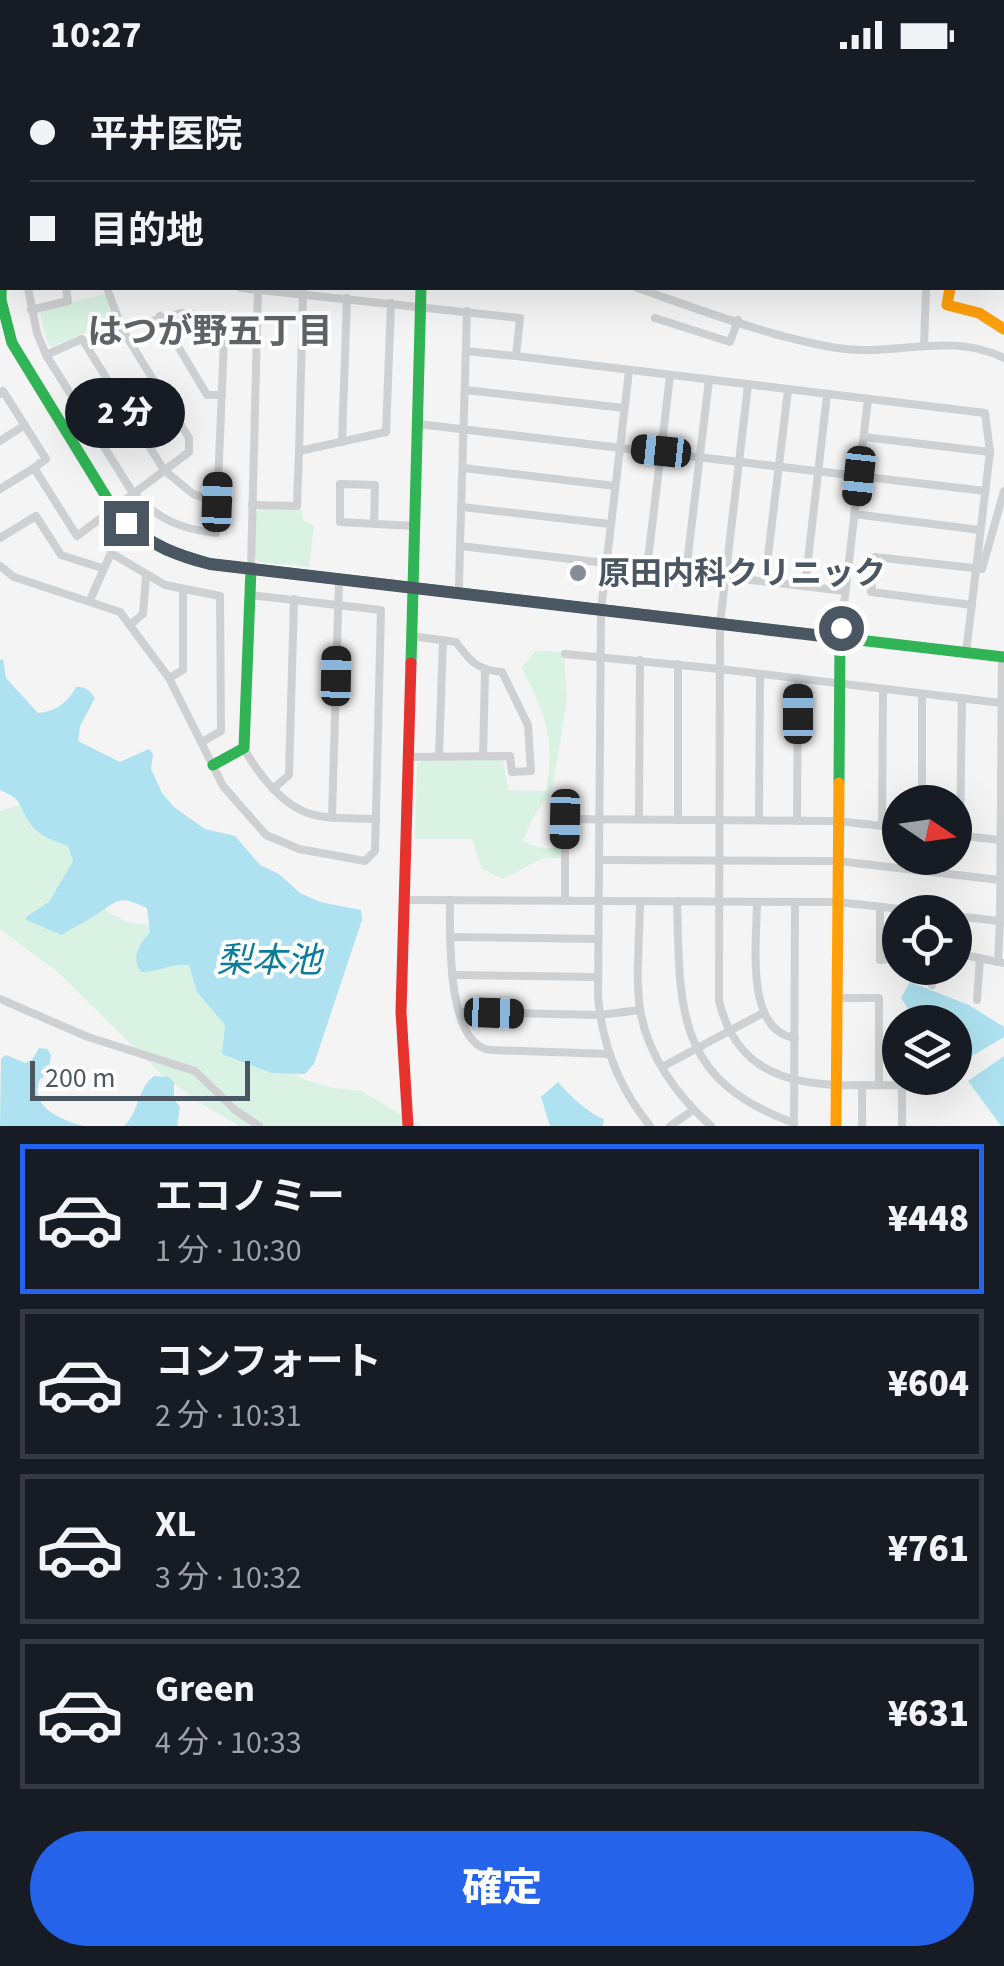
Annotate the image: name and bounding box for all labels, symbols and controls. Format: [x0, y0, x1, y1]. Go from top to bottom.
text: 10:27 [50, 8, 142, 62]
text: 平井医院 [90, 108, 242, 162]
text: 目的地 [90, 204, 204, 258]
district label: はつが野五丁目 [87, 307, 333, 357]
callout: 2 分 [66, 378, 186, 448]
text: 2 分 [97, 390, 153, 436]
car [630, 433, 692, 469]
car [841, 445, 877, 507]
car [201, 471, 233, 533]
route end [104, 501, 149, 546]
place label: 原田内科クリニック [598, 551, 886, 597]
marker: 原田内科クリニック [567, 562, 589, 584]
route start [819, 606, 864, 651]
car [320, 646, 352, 706]
car [783, 684, 813, 744]
north arrow [882, 785, 972, 875]
map controls [882, 785, 972, 1095]
car [549, 789, 581, 849]
button: locate [882, 895, 972, 985]
water label: 梨本池 [216, 936, 324, 986]
car [463, 997, 525, 1029]
button: layers [882, 1005, 972, 1095]
scale bar [30, 1056, 250, 1100]
text: 200 m [45, 1058, 116, 1098]
text: エコノミー [155, 1170, 345, 1224]
icon: car [35, 1174, 125, 1264]
text: ¥448 [888, 1192, 969, 1246]
text: 1 分 · 10:30 [155, 1228, 302, 1274]
text: コンフォート [155, 1335, 382, 1389]
icon: car [35, 1339, 125, 1429]
text: ¥604 [888, 1357, 969, 1411]
text: 2 分 · 10:31 [155, 1393, 302, 1439]
text: XL [155, 1497, 196, 1551]
icon: car [35, 1504, 125, 1594]
text: ¥761 [888, 1522, 969, 1576]
text: 3 分 · 10:32 [155, 1555, 302, 1601]
text: Green [155, 1662, 255, 1716]
icon: car [35, 1669, 125, 1759]
text: ¥631 [888, 1687, 969, 1741]
text: 4 分 · 10:33 [155, 1720, 302, 1766]
button: 確定 [30, 1831, 974, 1946]

